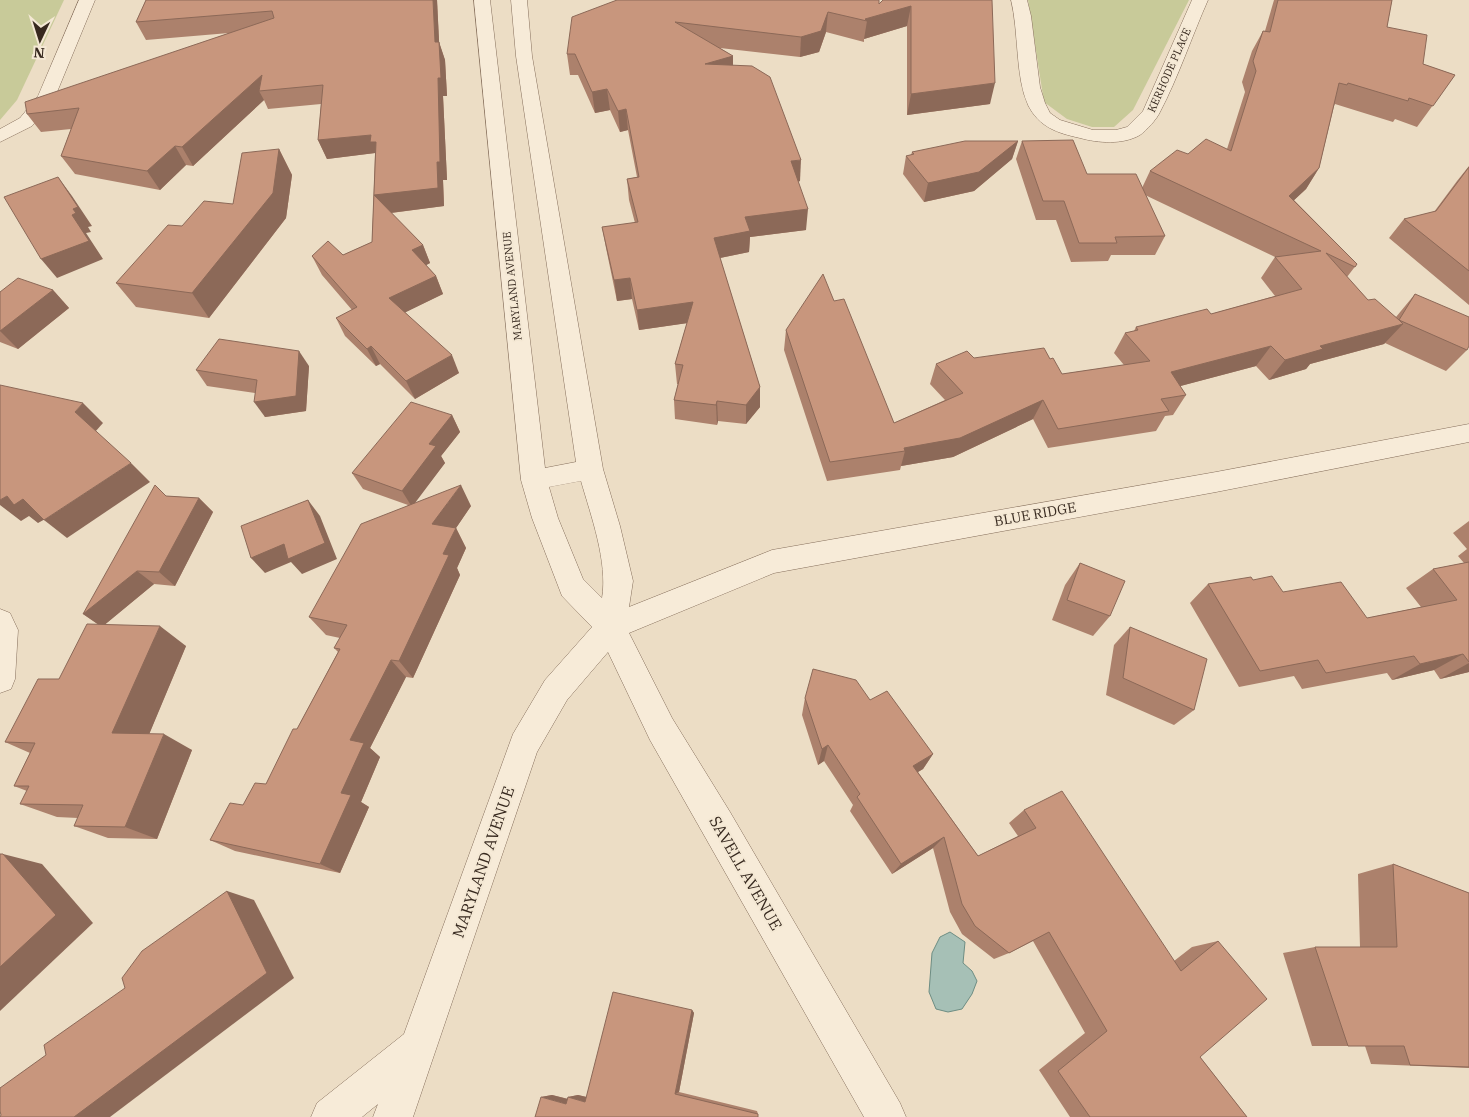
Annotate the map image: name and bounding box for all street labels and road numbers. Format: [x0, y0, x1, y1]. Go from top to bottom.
street label: KERHODE PLACE [1144, 26, 1194, 114]
street label: MARYLAND AVENUE [499, 231, 525, 341]
street label: BLUE RIDGE [993, 498, 1077, 530]
street label: MARYLAND AVENUE [448, 784, 518, 940]
street label: SAVELL AVENUE [705, 812, 787, 934]

